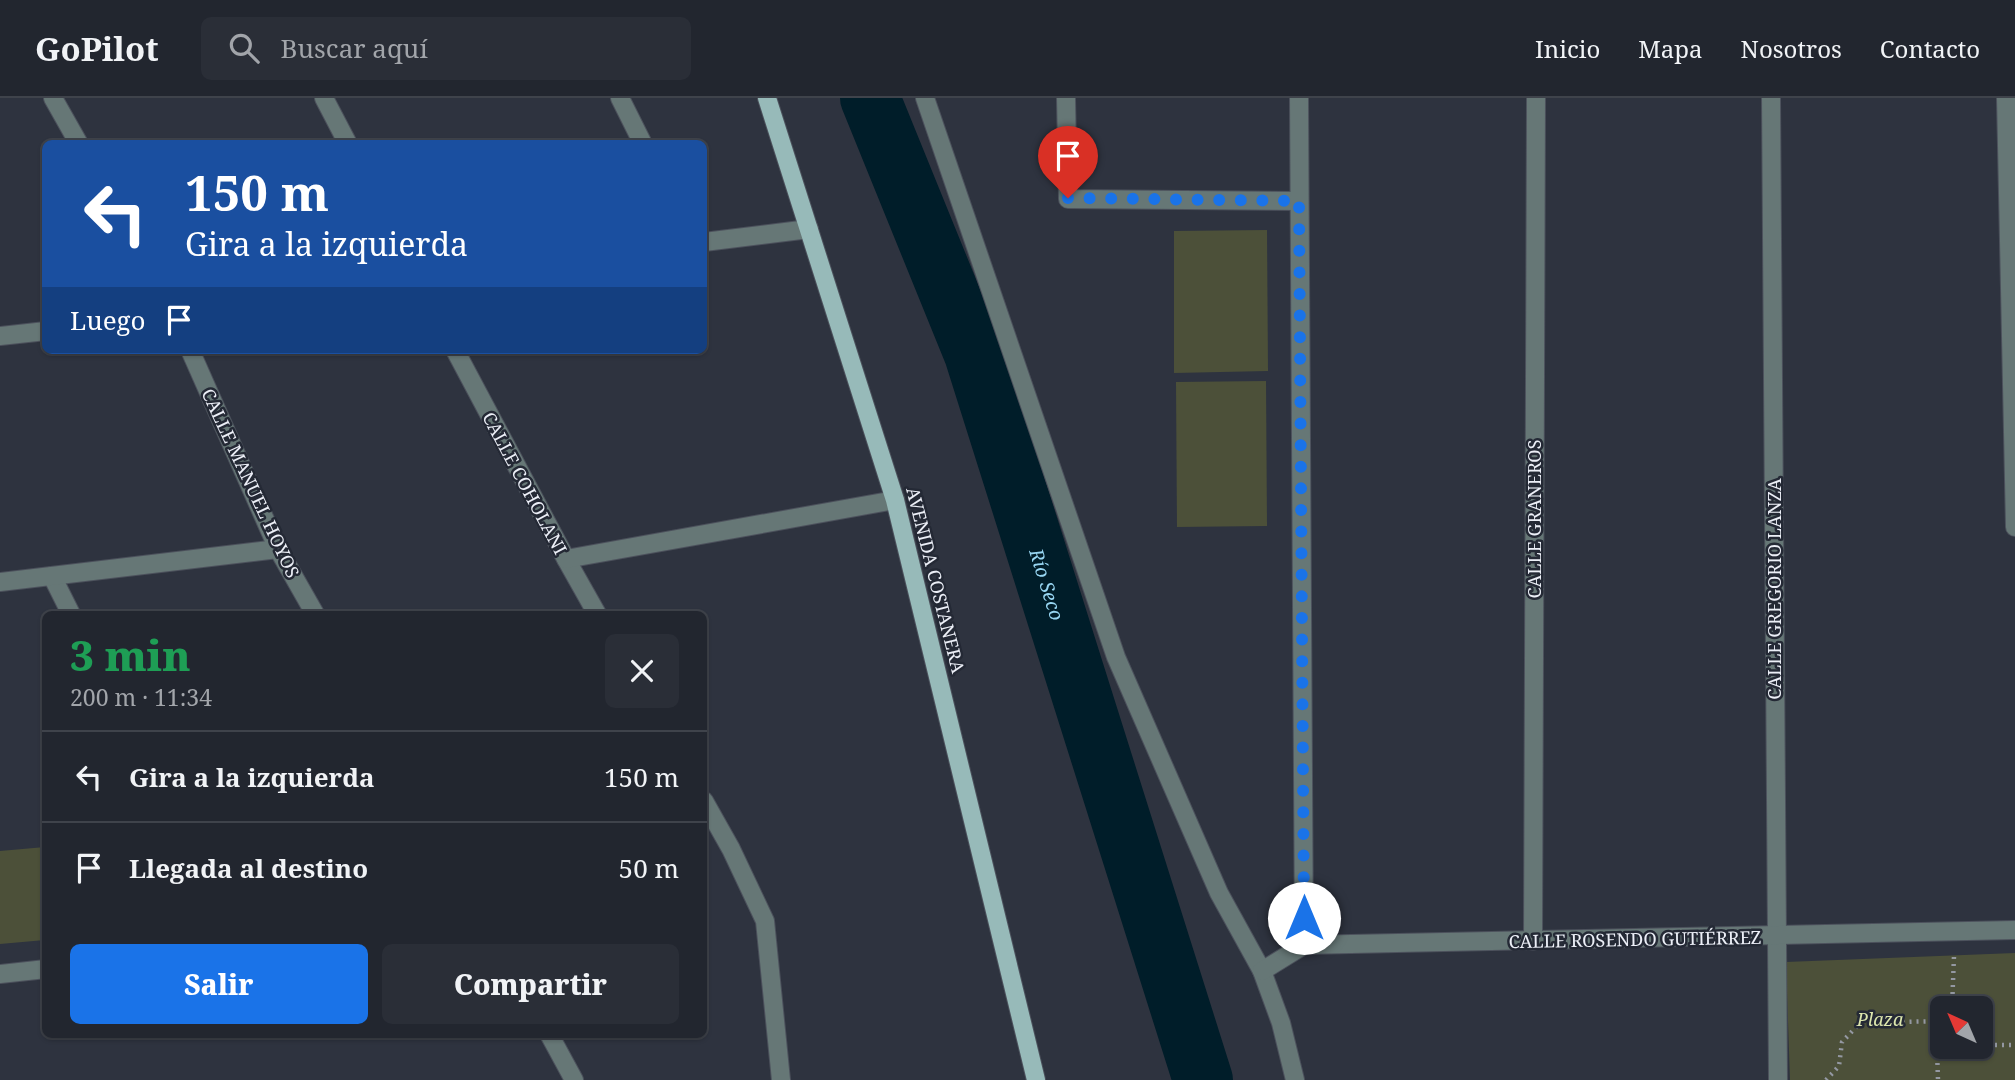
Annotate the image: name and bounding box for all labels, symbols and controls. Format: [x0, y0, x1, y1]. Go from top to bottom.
search box [201, 17, 691, 80]
text: GoPilot [35, 26, 159, 71]
icon: search [225, 29, 263, 67]
text: Buscar aquí [281, 30, 428, 66]
text: Inicio [1535, 32, 1600, 65]
text: Mapa [1638, 32, 1703, 65]
text: Nosotros [1741, 32, 1842, 65]
text: Contacto [1880, 32, 1980, 65]
pin [1038, 126, 1098, 198]
icon: arrive [1049, 137, 1087, 175]
text: 150 m [185, 159, 329, 225]
icon: left [70, 168, 161, 259]
text: Gira a la izquierda [185, 222, 468, 265]
icon: arrive [160, 301, 198, 339]
text: Luego [70, 302, 146, 338]
street label: CALLE MANUEL HOYOS [197, 384, 305, 582]
street label: CALLE COHOLANI [477, 407, 573, 559]
street label: CALLE GRANEROS [1522, 440, 1546, 598]
street label: CALLE GREGORIO LANZA [1762, 478, 1786, 700]
street label: AVENIDA COSTANERA [901, 484, 971, 676]
water label: Río Seco [1023, 544, 1070, 624]
text: 3 min [70, 626, 191, 683]
button: close [605, 634, 679, 708]
text: 200 m · 11:34 [70, 681, 212, 713]
icon: left [70, 758, 108, 796]
text: Gira a la izquierda [129, 759, 375, 795]
text: 150 m [604, 759, 679, 795]
icon: arrive [70, 849, 108, 887]
text: Llegada al destino [129, 850, 368, 886]
text: 50 m [619, 850, 679, 886]
position arrow [1267, 881, 1341, 955]
street label: CALLE ROSENDO GUTIÉRREZ [1508, 925, 1762, 953]
button: Salir [70, 944, 368, 1024]
button: Compartir [382, 944, 679, 1024]
north arrow [1930, 996, 1993, 1059]
map controls [1930, 996, 1993, 1059]
park label: Plaza [1856, 1007, 1904, 1031]

